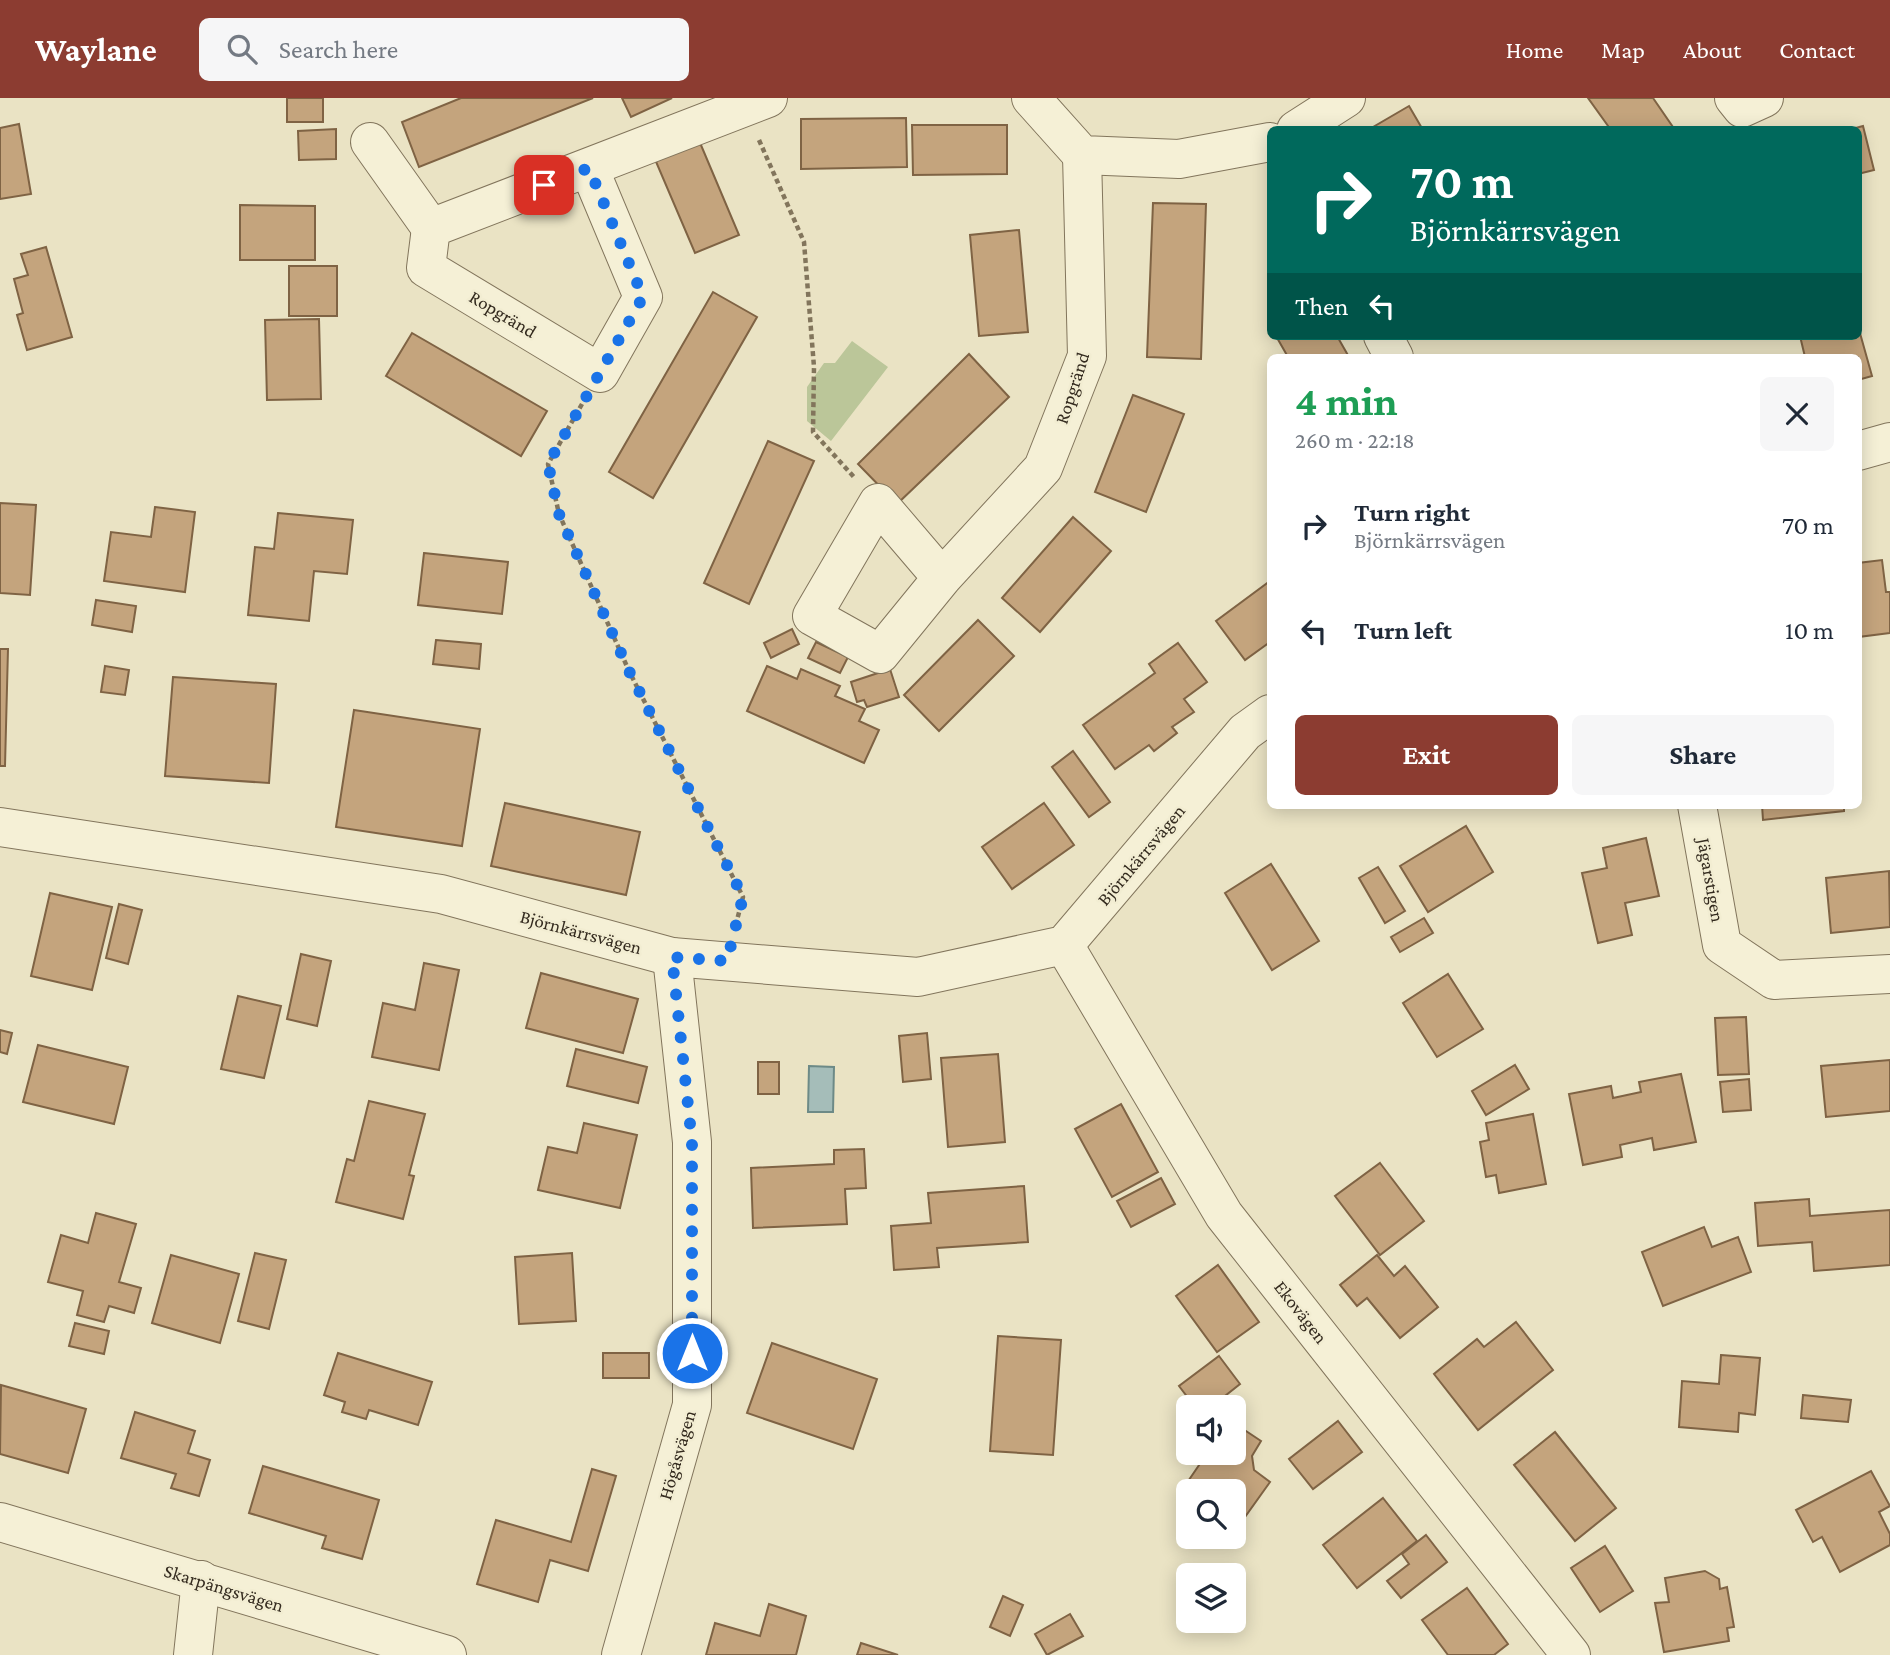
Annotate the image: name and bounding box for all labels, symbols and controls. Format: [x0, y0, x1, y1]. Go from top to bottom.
search box [199, 18, 689, 81]
icon: search [223, 30, 261, 68]
text: Waylane [35, 31, 157, 68]
text: Search here [279, 35, 398, 64]
text: Home [1506, 36, 1563, 63]
text: Map [1601, 36, 1645, 63]
text: About [1683, 36, 1741, 63]
text: Contact [1779, 36, 1855, 63]
icon: right [1295, 154, 1386, 245]
text: 70 m [1410, 154, 1514, 209]
pin [514, 155, 574, 215]
icon: arrive [525, 166, 563, 204]
text: Björnkärrsvägen [1410, 212, 1621, 248]
street label: Ropgränd [466, 286, 540, 342]
icon: left [1363, 287, 1401, 325]
text: Then [1295, 292, 1349, 321]
street label: Ropgränd [1051, 349, 1093, 427]
text: 4 min [1295, 377, 1398, 424]
button: close [1760, 377, 1834, 451]
text: 260 m · 22:18 [1295, 427, 1415, 453]
text: Turn right [1354, 498, 1470, 527]
icon: right [1295, 507, 1333, 545]
text: 70 m [1782, 511, 1834, 540]
text: Björnkärrsvägen [1354, 527, 1505, 553]
icon: left [1295, 612, 1333, 650]
text: Turn left [1354, 616, 1452, 645]
text: 10 m [1785, 616, 1834, 645]
button: Exit [1295, 715, 1558, 795]
button: Share [1572, 715, 1834, 795]
street label: Björnkärrsvägen [1093, 800, 1190, 910]
street label: Jägarstigen [1693, 834, 1729, 924]
street label: Björnkärrsvägen [518, 906, 644, 959]
street label: Ekovägen [1270, 1276, 1332, 1348]
position arrow [655, 1316, 729, 1390]
map controls [1176, 1395, 1246, 1633]
button: sound [1176, 1395, 1246, 1465]
street label: Högåsvägen [654, 1408, 700, 1502]
button: search [1176, 1479, 1246, 1549]
street label: Skarpängsvägen [162, 1560, 286, 1616]
button: layers [1176, 1563, 1246, 1633]

